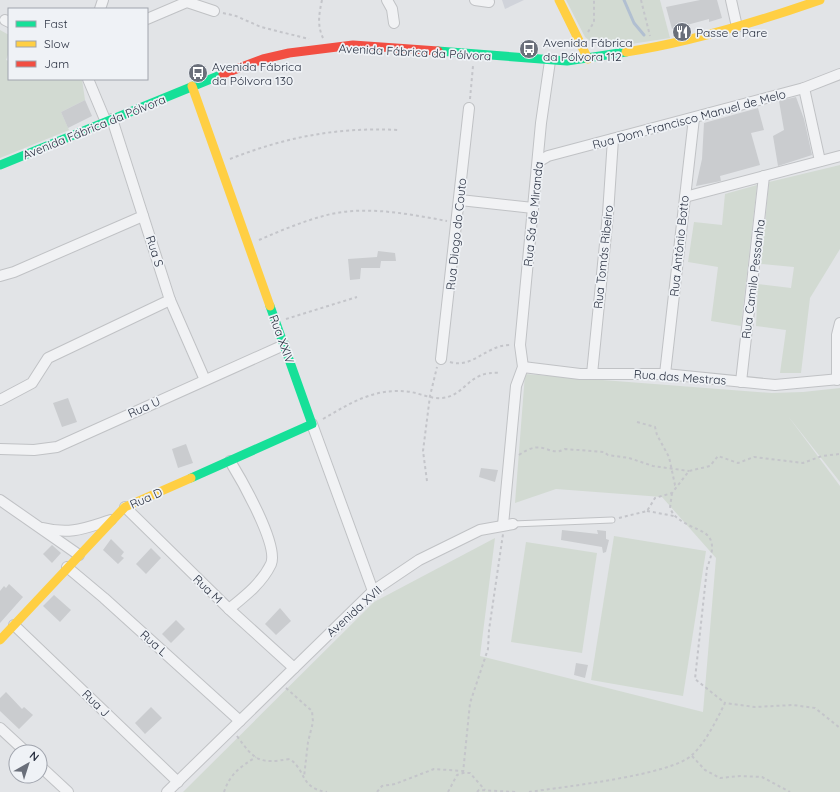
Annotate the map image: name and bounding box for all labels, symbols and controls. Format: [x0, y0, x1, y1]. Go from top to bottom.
legend [8, 8, 148, 80]
text: Fast [44, 16, 68, 31]
restaurant icon: Passe e Pare [671, 21, 693, 43]
place label: Passe e Pare [696, 25, 767, 40]
place label: Avenida Fábrica da Pólvora 112 [543, 35, 633, 64]
text: Slow [44, 36, 70, 51]
bus stop icon: Avenida Fábrica da Pólvora 112 [518, 38, 540, 60]
street label: Avenida Fábrica da Pólvora [338, 41, 492, 63]
text: Jam [44, 56, 69, 71]
place label: Avenida Fábrica da Pólvora 130 [212, 59, 302, 88]
bus stop icon: Avenida Fábrica da Pólvora 130 [187, 62, 209, 84]
street label: Rua Dom Francisco Manuel de Melo [591, 86, 787, 152]
street label: Avenida Fábrica da Pólvora [20, 91, 168, 163]
street label: Rua Sá de Miranda [520, 161, 546, 267]
street label: Rua Diogo do Couto [443, 177, 469, 291]
street label: Rua António Botto [666, 195, 692, 297]
street label: Rua Tomás Ribeiro [590, 204, 616, 310]
street label: Rua Camilo Pessanha [738, 218, 768, 340]
street label: Rua S [143, 233, 167, 269]
street label: Rua XXIV [266, 313, 298, 365]
street label: Rua das Mestras [633, 366, 727, 388]
street label: Rua U [125, 393, 163, 421]
street label: Rua D [127, 484, 165, 512]
street label: Rua M [190, 571, 226, 607]
street label: Avenida XVII [323, 582, 385, 640]
street label: Rua L [137, 627, 171, 660]
street label: Rua J [79, 686, 113, 720]
north arrow [8, 744, 48, 784]
text: N [27, 748, 42, 764]

